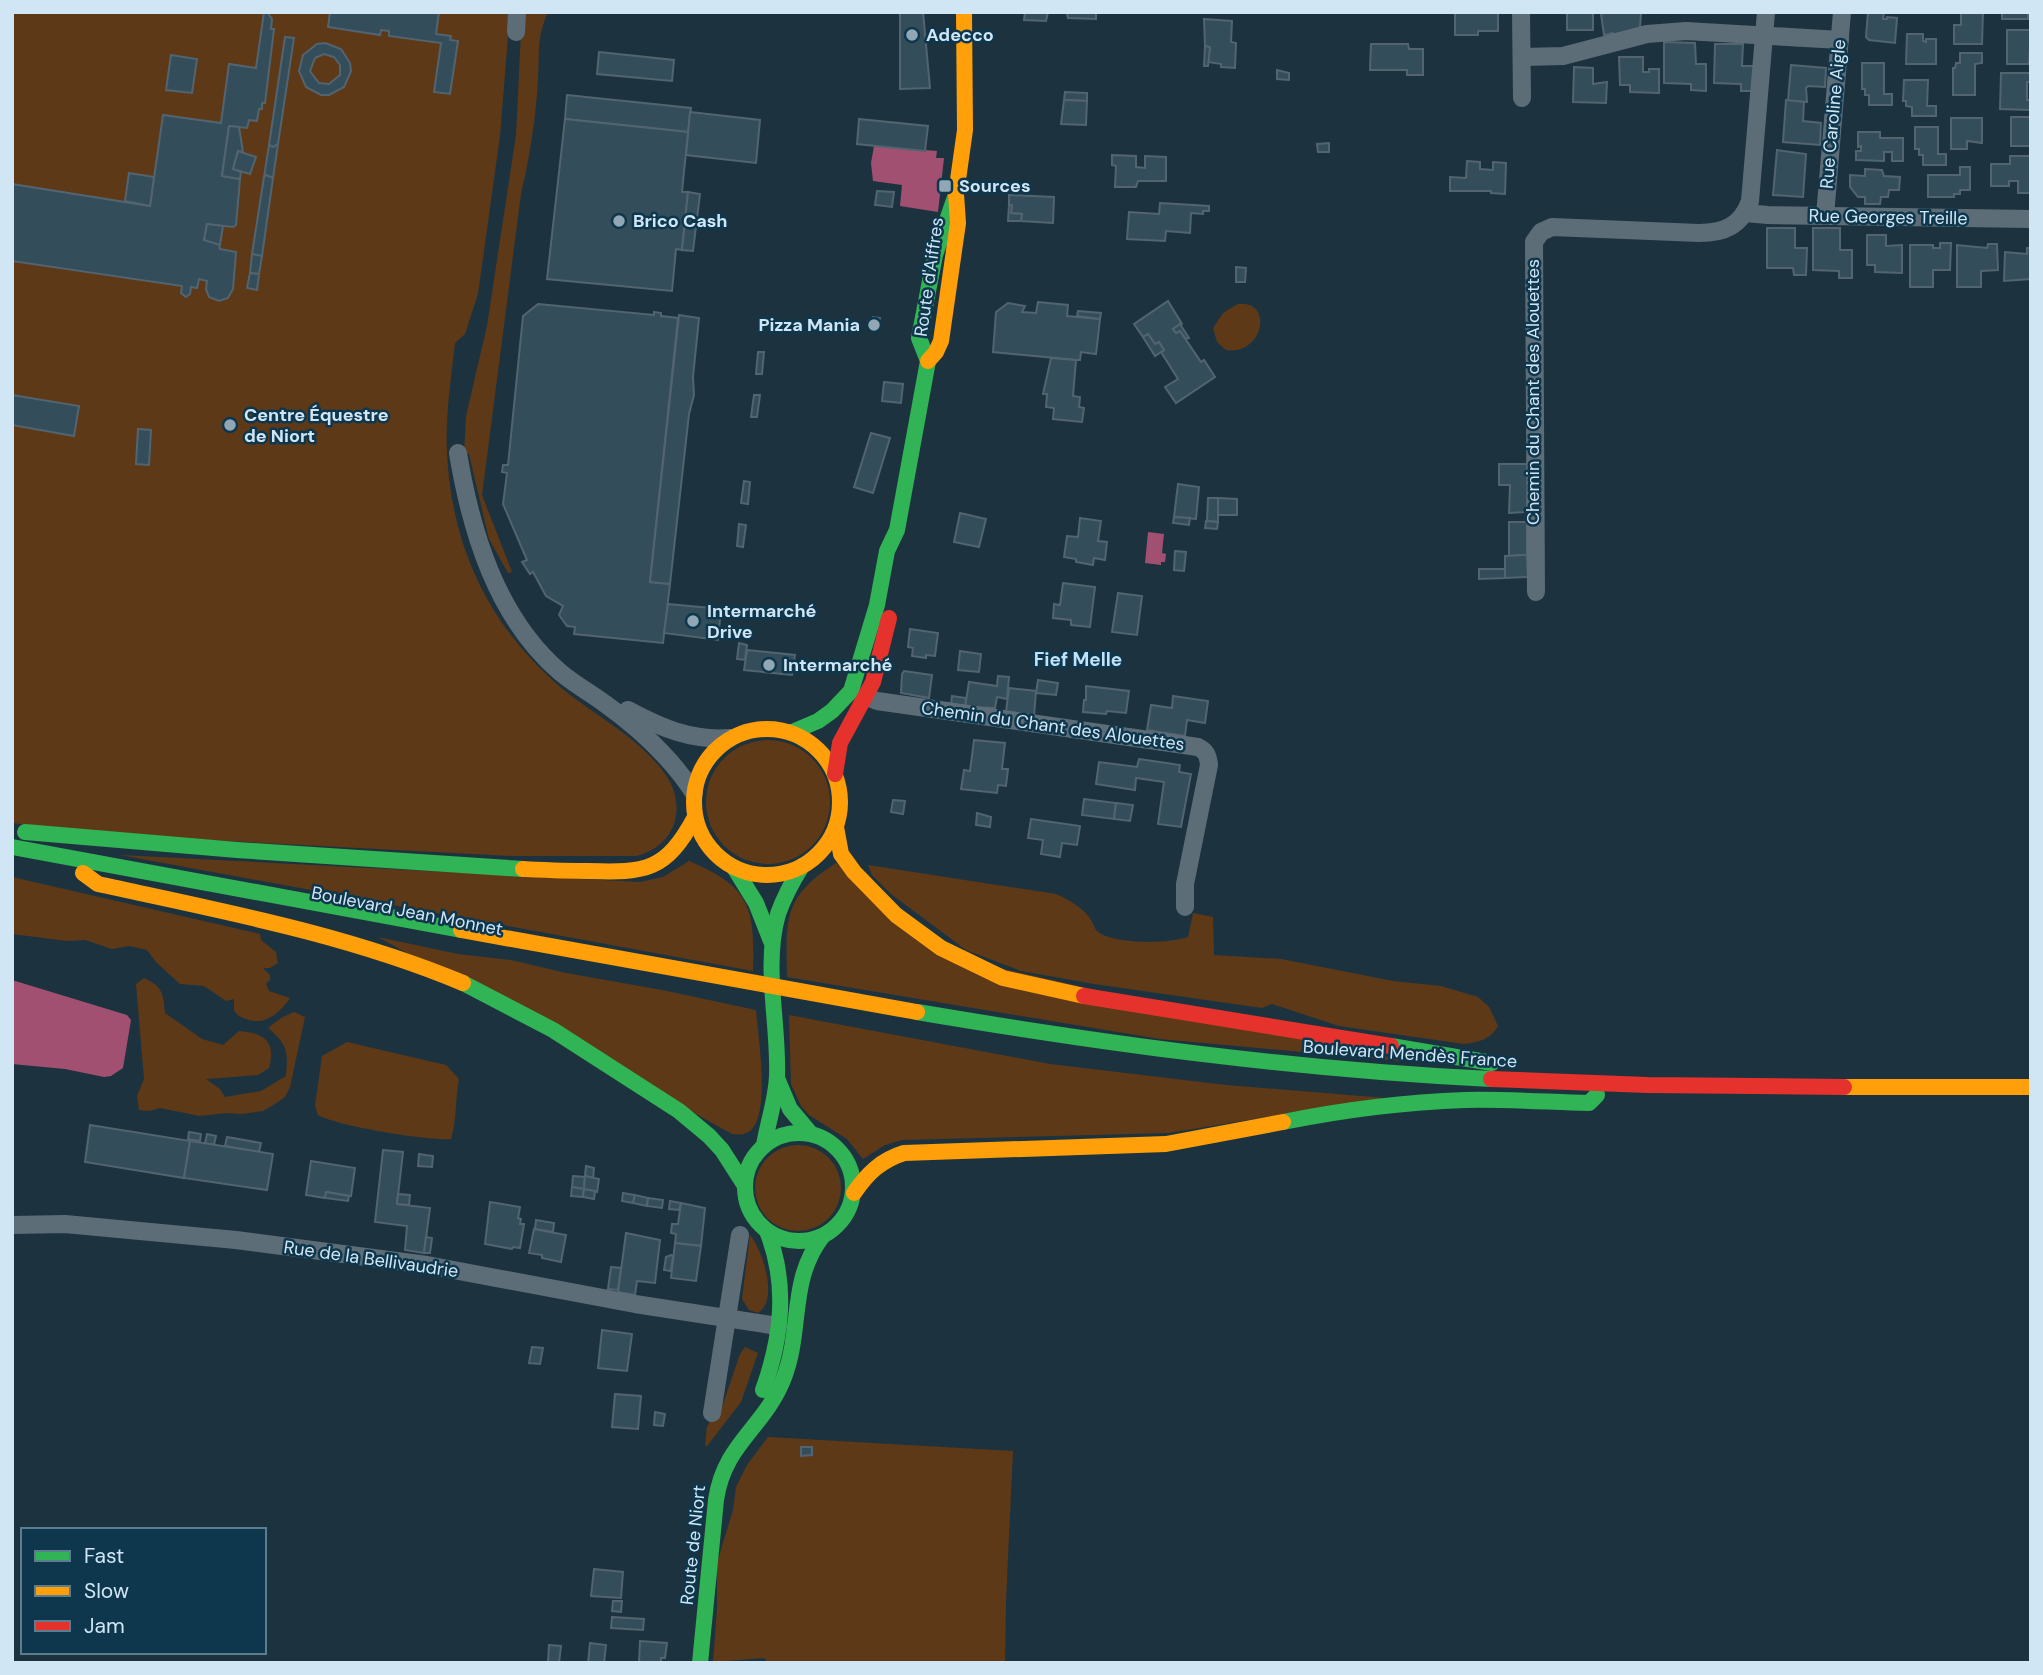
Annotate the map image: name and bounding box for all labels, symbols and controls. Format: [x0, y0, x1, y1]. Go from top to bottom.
place label: Adecco [926, 23, 994, 47]
marker: Adecco [904, 27, 920, 43]
street label: Rue Caroline Aigle [1815, 38, 1851, 190]
place label: Sources [959, 174, 1031, 198]
marker: Sources [937, 178, 953, 194]
street label: Rue Georges Treille [1808, 204, 1968, 230]
place label: Brico Cash [633, 209, 727, 233]
marker: Brico Cash [611, 213, 627, 229]
street label: Route d'Aiffres [909, 216, 949, 338]
street label: Chemin du Chant des Alouettes [1521, 259, 1545, 525]
place label: Pizza Mania [759, 313, 860, 337]
marker: Pizza Mania [866, 317, 882, 333]
place label: Centre Équestre de Niort [244, 403, 389, 448]
marker: Centre Équestre de Niort [222, 417, 238, 433]
place label: Intermarché Drive [707, 599, 817, 644]
marker: Intermarché Drive [685, 613, 701, 629]
district label: Fief Melle [1034, 647, 1122, 672]
place label: Intermarché [783, 653, 893, 677]
marker: Intermarché [761, 657, 777, 673]
street label: Chemin du Chant des Alouettes [920, 696, 1186, 756]
street label: Boulevard Jean Monnet [309, 881, 505, 941]
street label: Boulevard Mendès France [1302, 1035, 1518, 1073]
street label: Rue de la Bellivaudrie [282, 1235, 460, 1283]
street label: Route de Niort [675, 1484, 711, 1606]
legend [21, 1528, 266, 1654]
text: Fast [84, 1542, 124, 1570]
text: Slow [84, 1577, 129, 1605]
text: Jam [84, 1612, 125, 1640]

